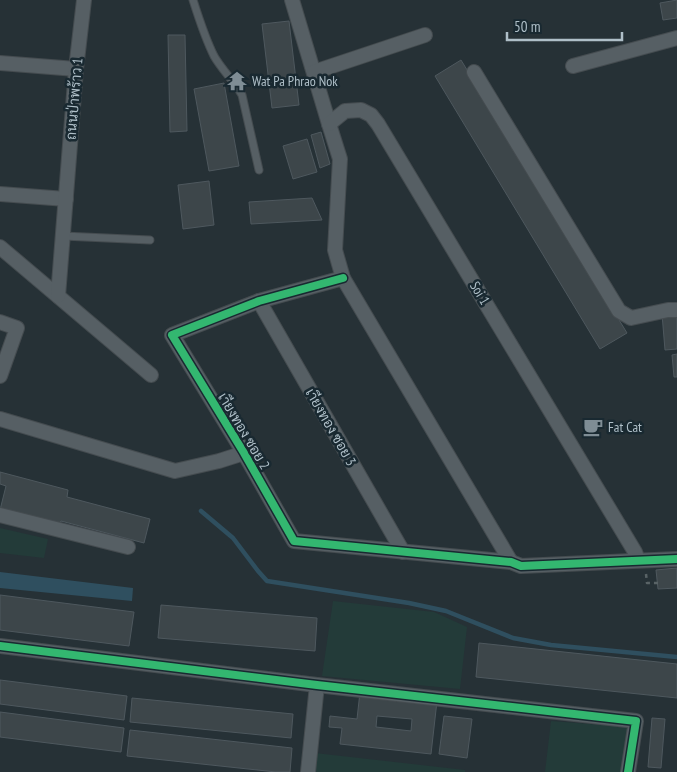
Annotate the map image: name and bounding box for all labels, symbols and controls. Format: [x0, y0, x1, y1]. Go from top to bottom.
scale bar [507, 10, 622, 42]
text: 50 m [514, 17, 540, 36]
street label: ถนนป่าพร้าว 1 [61, 57, 87, 141]
temple icon: Wat Pa Phrao Nok [226, 70, 248, 92]
place label: Wat Pa Phrao Nok [252, 72, 338, 90]
street label: Soi 1 [466, 278, 494, 308]
street label: เาียงทอง ซอย 3 [302, 385, 360, 469]
street label: เาียงทอง ซอย 2 [214, 389, 274, 473]
cafe icon: Fat Cat [582, 416, 604, 438]
place label: Fat Cat [608, 418, 642, 436]

